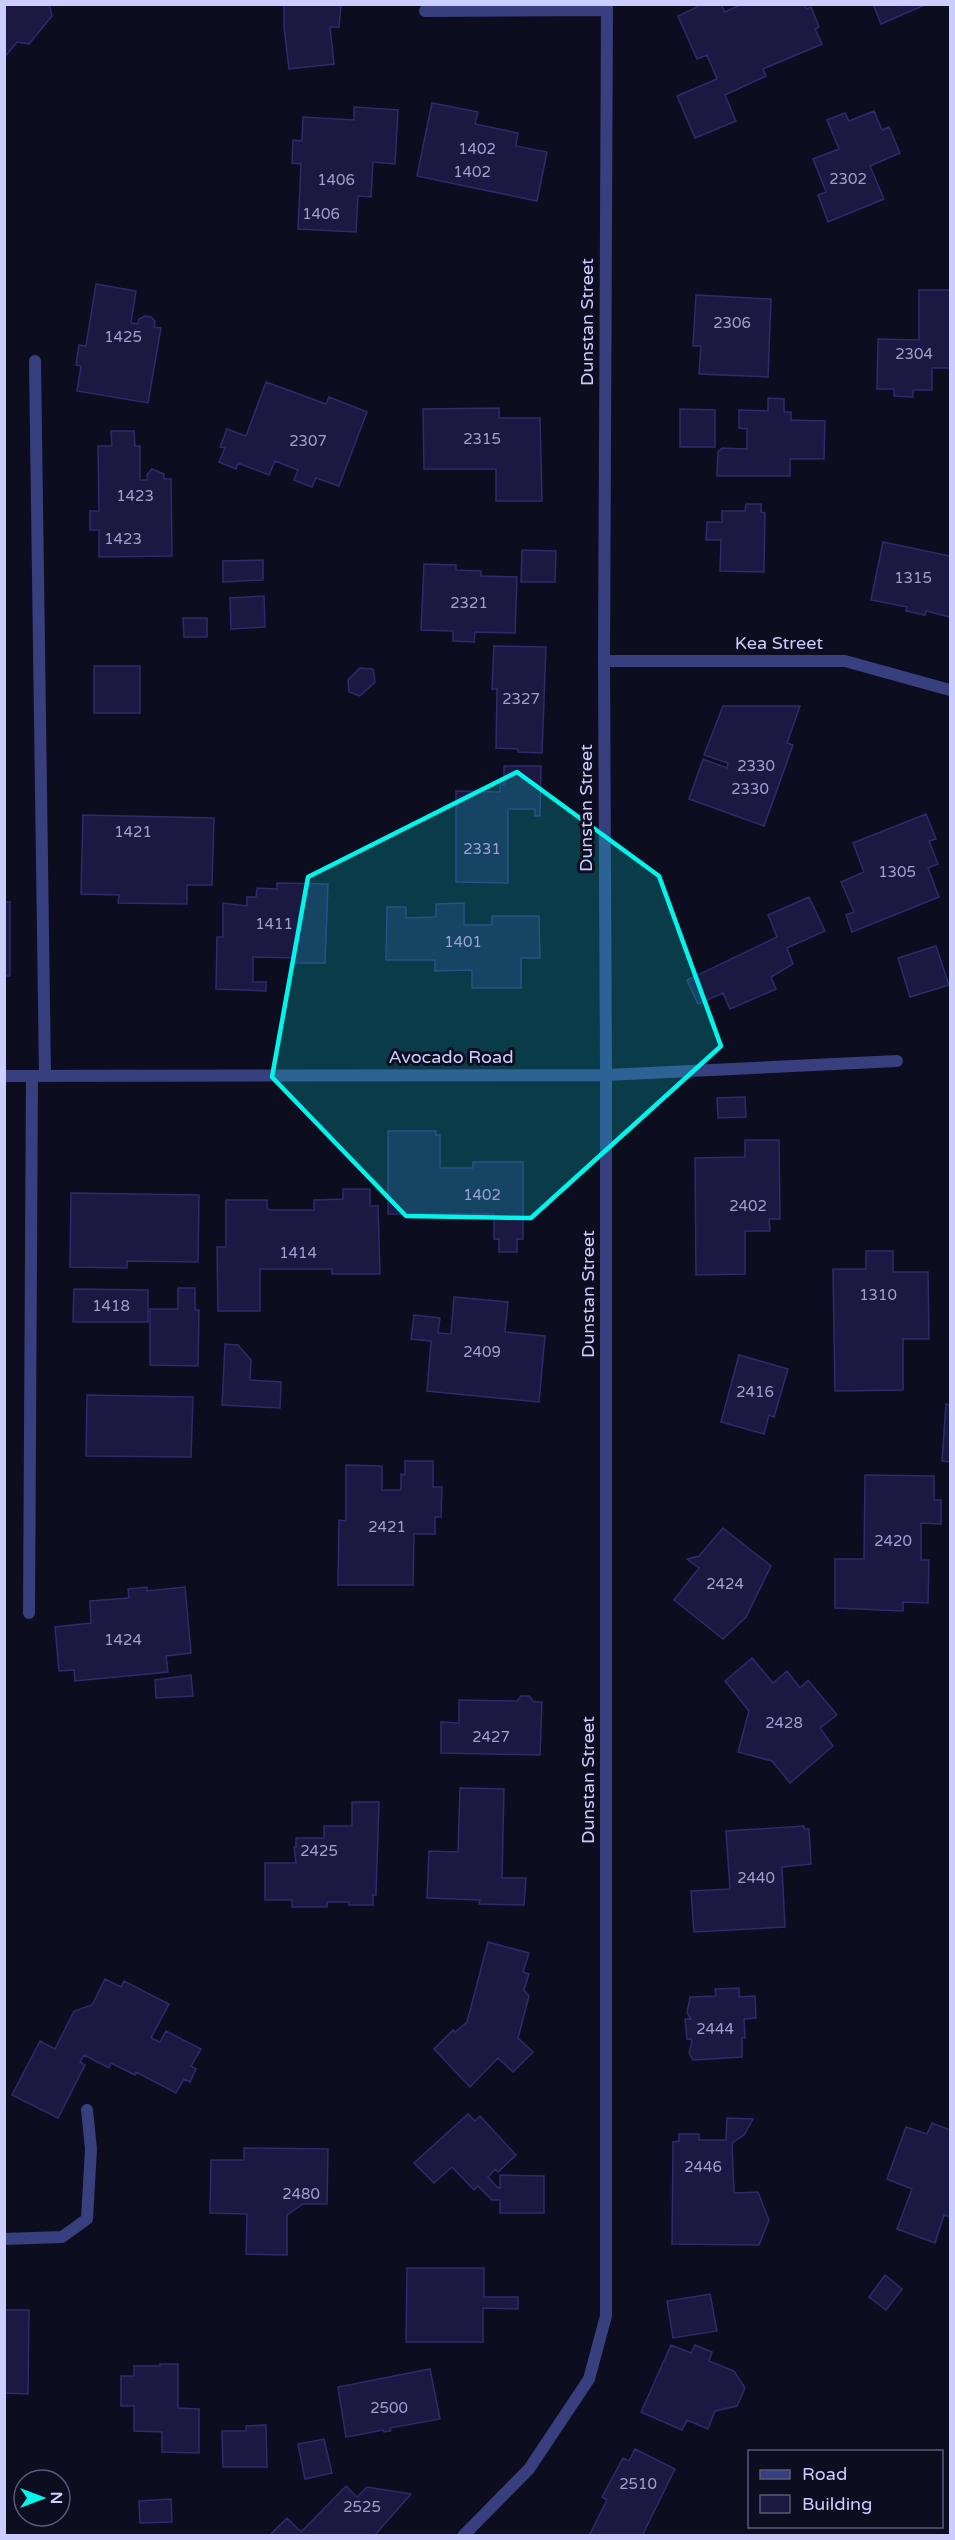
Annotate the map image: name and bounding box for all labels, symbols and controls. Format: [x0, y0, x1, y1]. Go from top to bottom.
house number: 1402 [458, 140, 496, 158]
house number: 1402 [453, 163, 491, 181]
house number: 2302 [829, 170, 867, 188]
house number: 1406 [317, 171, 355, 189]
house number: 1406 [302, 205, 340, 223]
street label: Dunstan Street [576, 258, 598, 386]
house number: 2306 [713, 314, 751, 332]
house number: 1425 [104, 328, 142, 346]
house number: 2304 [895, 345, 933, 363]
house number: 2315 [463, 430, 501, 448]
house number: 2307 [289, 432, 327, 450]
house number: 1423 [116, 487, 154, 505]
house number: 1423 [104, 530, 142, 548]
house number: 1315 [894, 569, 932, 587]
house number: 2321 [450, 594, 488, 612]
street label: Kea Street [735, 632, 823, 654]
house number: 2327 [502, 690, 540, 708]
street label: Dunstan Street [575, 744, 597, 872]
house number: 2330 [737, 757, 775, 775]
house number: 2330 [731, 780, 769, 798]
house number: 1421 [114, 823, 152, 841]
house number: 2331 [463, 840, 501, 858]
house number: 1305 [878, 863, 916, 881]
house number: 1411 [255, 915, 293, 933]
house number: 1401 [444, 933, 482, 951]
street label: Avocado Road [388, 1046, 514, 1068]
house number: 1402 [463, 1186, 501, 1204]
house number: 2402 [729, 1197, 767, 1215]
street label: Dunstan Street [577, 1230, 599, 1358]
house number: 1414 [279, 1244, 317, 1262]
house number: 1310 [859, 1286, 897, 1304]
house number: 1418 [92, 1297, 130, 1315]
house number: 2409 [463, 1343, 501, 1361]
house number: 2416 [736, 1383, 774, 1401]
house number: 2421 [368, 1518, 406, 1536]
house number: 2420 [874, 1532, 912, 1550]
house number: 2424 [706, 1575, 744, 1593]
house number: 1424 [104, 1631, 142, 1649]
house number: 2428 [765, 1714, 803, 1732]
street label: Dunstan Street [577, 1716, 599, 1844]
house number: 2427 [472, 1728, 510, 1746]
house number: 2425 [300, 1842, 338, 1860]
house number: 2440 [737, 1869, 775, 1887]
house number: 2444 [696, 2020, 734, 2038]
house number: 2446 [684, 2158, 722, 2176]
house number: 2480 [282, 2185, 320, 2203]
house number: 2500 [370, 2399, 408, 2417]
legend [748, 2450, 943, 2528]
text: Road [802, 2463, 847, 2485]
north arrow [12, 2468, 72, 2528]
house number: 2510 [619, 2475, 657, 2493]
text: N [46, 2492, 66, 2504]
text: Building [802, 2493, 872, 2515]
house number: 2525 [343, 2498, 381, 2516]

